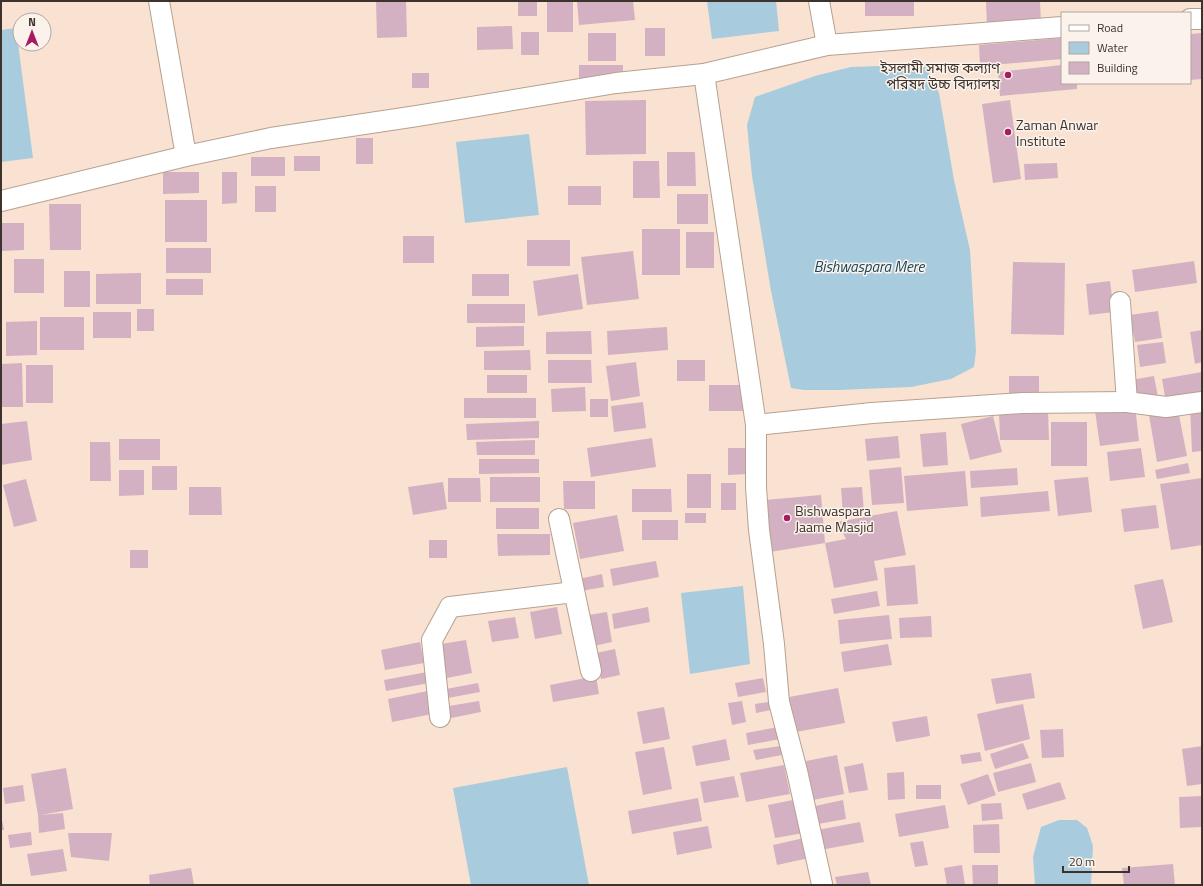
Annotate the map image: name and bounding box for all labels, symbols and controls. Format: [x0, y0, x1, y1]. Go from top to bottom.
north arrow [12, 12, 52, 52]
legend [1061, 12, 1191, 84]
text: N [28, 14, 36, 30]
text: Road [1097, 18, 1123, 37]
text: Water [1097, 38, 1128, 57]
place label: ইসলামী সমাজ কল্যাণ পরিষদ উচ্চ বিদ্যালয় [880, 57, 1000, 94]
text: Building [1097, 58, 1138, 77]
marker: ইসলামী সমাজ কল্যাণ পরিষদ উচ্চ বিদ্যালয় [1003, 70, 1013, 80]
place label: Zaman Anwar Institute [1016, 114, 1098, 151]
marker: Zaman Anwar Institute [1003, 127, 1013, 137]
water label: Bishwaspara Mere [814, 255, 925, 278]
place label: Bishwaspara Jaame Masjid [795, 500, 874, 537]
marker: Bishwaspara Jaame Masjid [782, 513, 792, 523]
scale bar [1063, 848, 1129, 874]
text: 20 m [1069, 852, 1095, 871]

